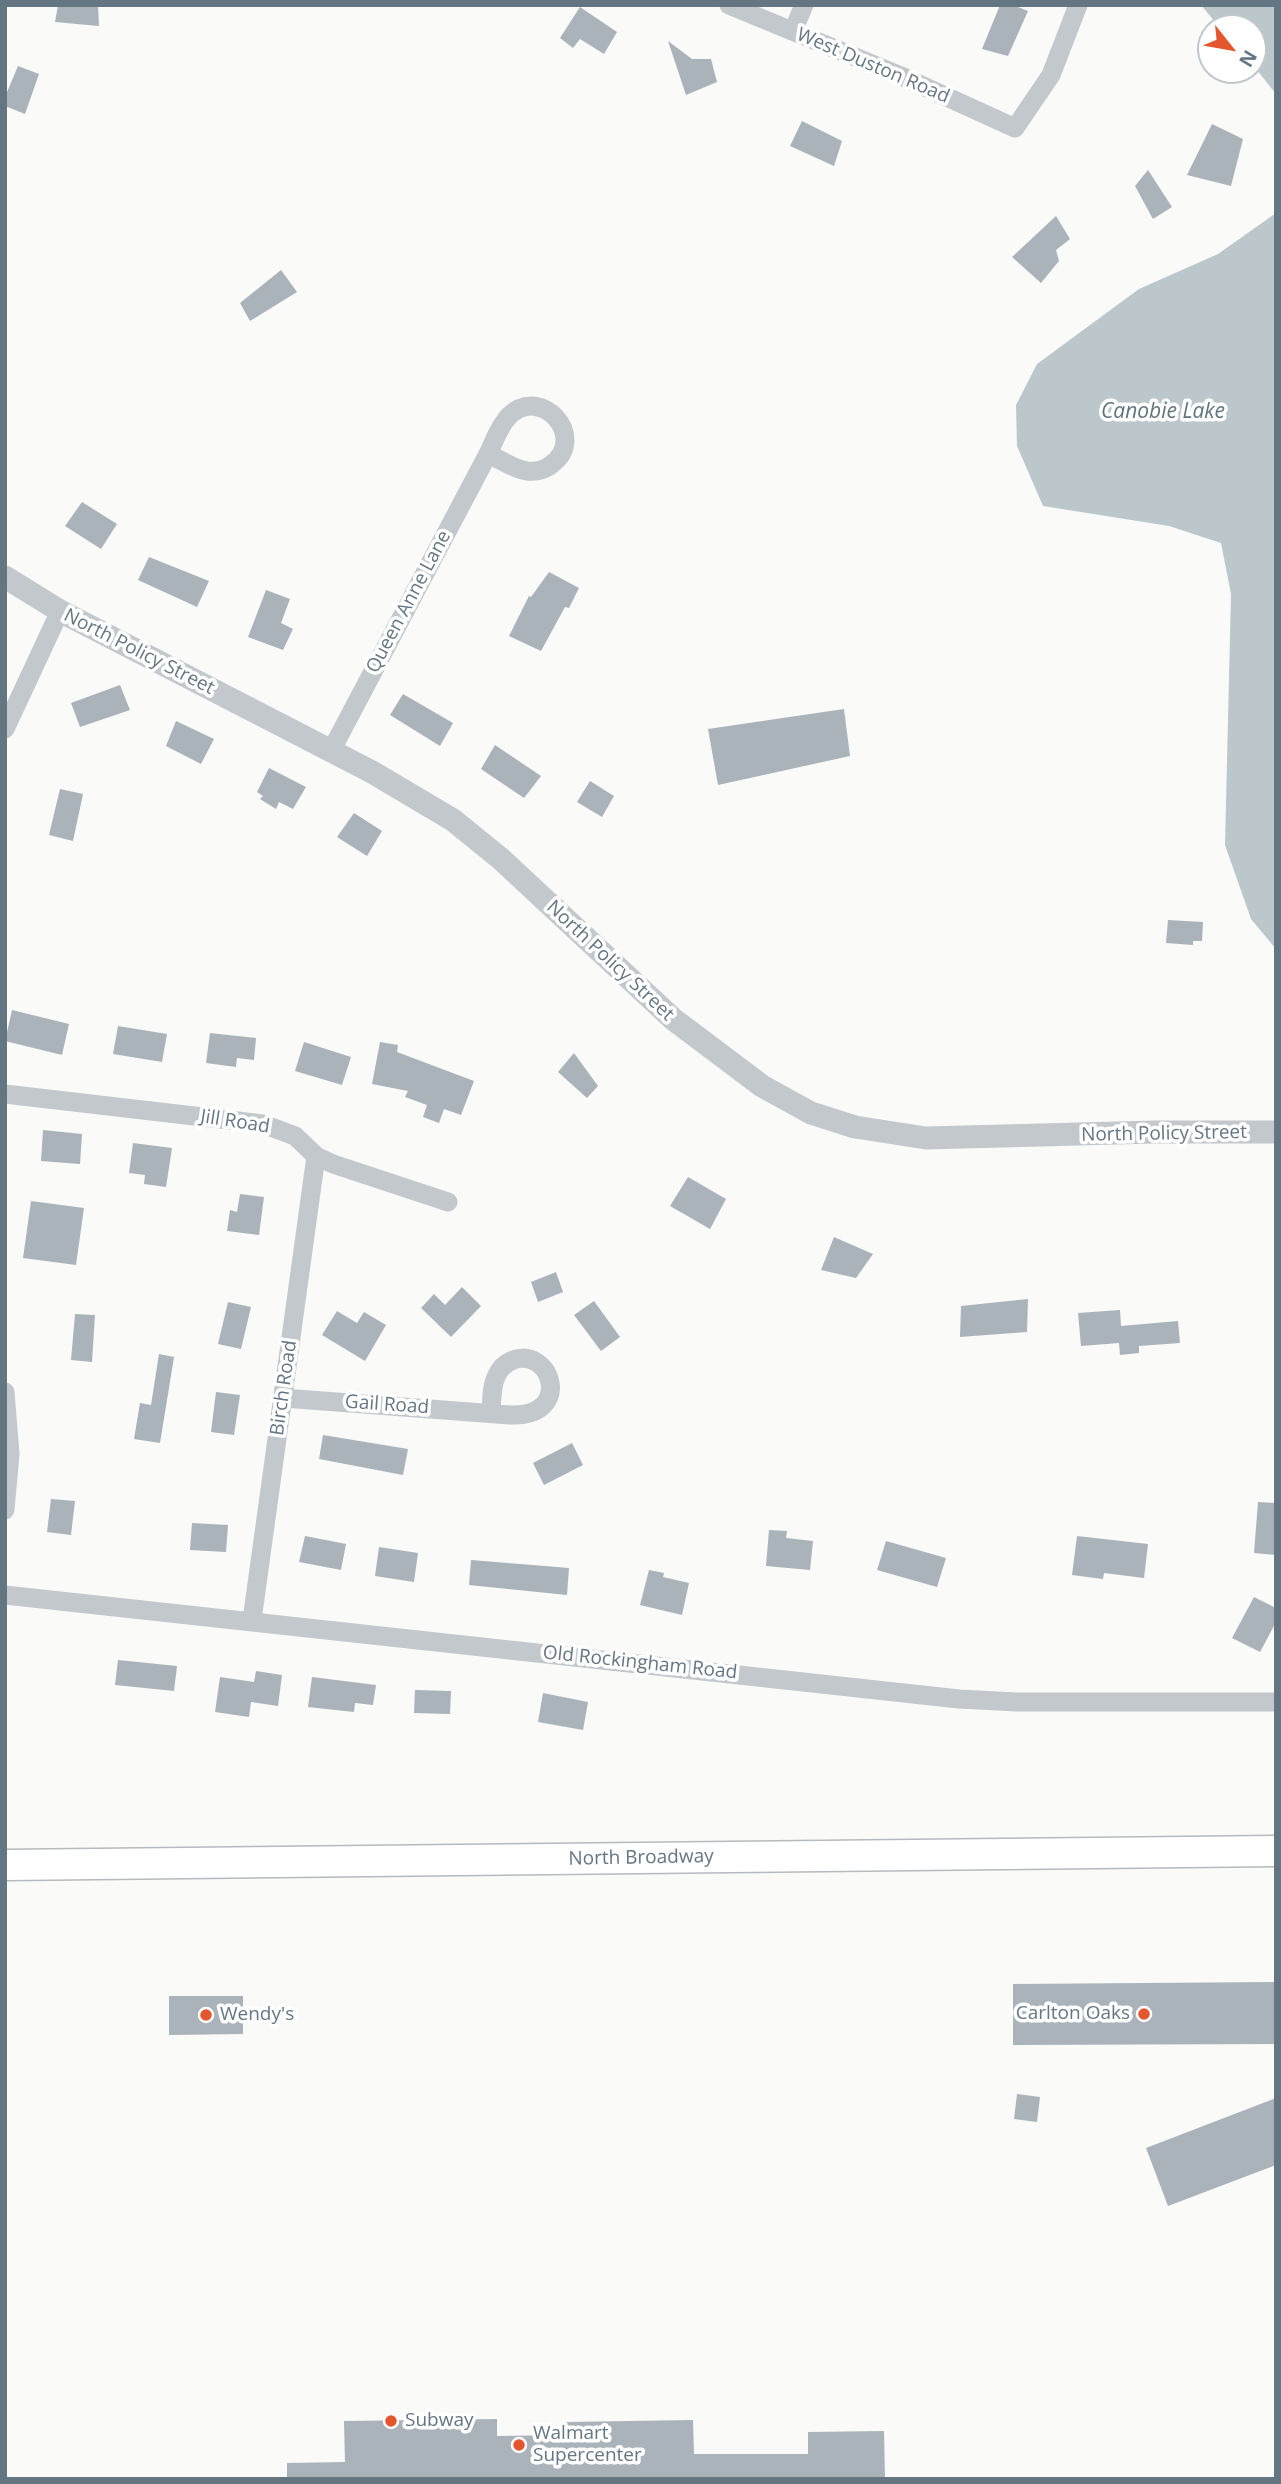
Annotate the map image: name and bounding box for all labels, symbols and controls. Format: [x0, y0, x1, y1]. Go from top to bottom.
north arrow [1197, 14, 1267, 84]
street label: West Duston Road [793, 24, 953, 108]
text: N [1233, 45, 1263, 72]
water label: Canobie Lake [1101, 399, 1225, 425]
street label: Queen Anne Lane [362, 527, 456, 677]
street label: North Policy Street [60, 604, 218, 700]
street label: North Policy Street [542, 896, 678, 1026]
street label: Jill Road [199, 1105, 271, 1139]
street label: North Policy Street [1081, 1121, 1247, 1147]
street label: Birch Road [266, 1339, 302, 1437]
street label: Gail Road [344, 1391, 430, 1419]
street label: Old Rockingham Road [542, 1641, 738, 1685]
street label: North Broadway [568, 1845, 714, 1871]
place label: Carlton Oaks [1016, 2003, 1130, 2025]
place label: Wendy's [220, 2004, 294, 2026]
marker: Carlton Oaks [1136, 2006, 1152, 2022]
marker: Wendy's [198, 2007, 214, 2023]
place label: Subway [405, 2410, 473, 2432]
marker: Subway [383, 2413, 399, 2429]
place label: Walmart Supercenter [533, 2423, 642, 2467]
marker: Walmart Supercenter [511, 2437, 527, 2453]

